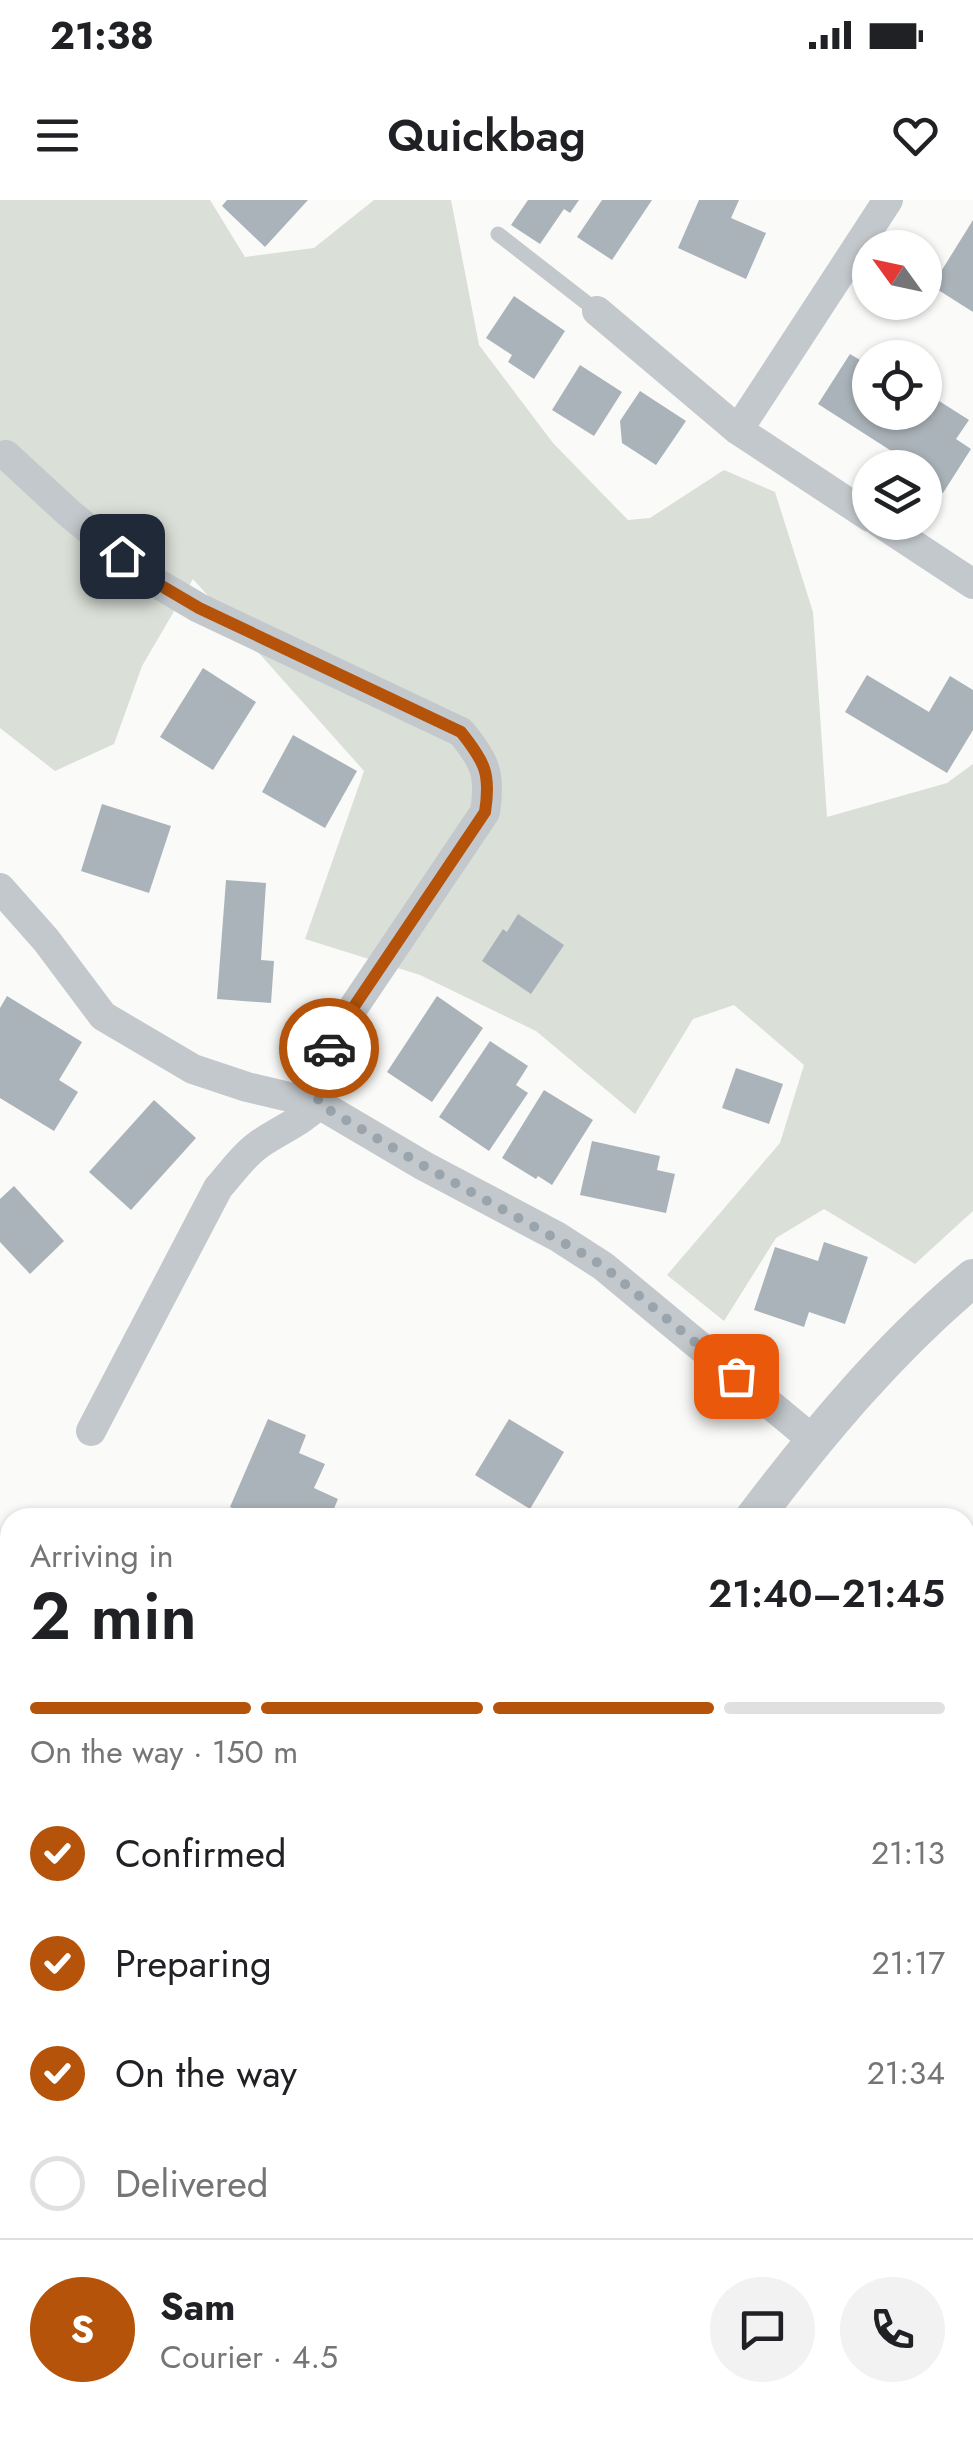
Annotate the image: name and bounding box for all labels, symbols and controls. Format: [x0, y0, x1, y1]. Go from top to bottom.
text: 21:38 [50, 8, 154, 63]
text: Quickbag [387, 103, 586, 168]
icon: menu [30, 108, 85, 163]
icon: heart [888, 108, 943, 163]
north arrow [852, 230, 942, 320]
map controls [852, 230, 942, 540]
button: locate [852, 340, 942, 430]
button: layers [852, 450, 942, 540]
pin [80, 514, 165, 599]
icon: home [95, 529, 150, 584]
courier [279, 998, 379, 1098]
icon: car [302, 1021, 357, 1076]
pin [694, 1334, 779, 1419]
icon: bag [709, 1349, 764, 1404]
text: Arriving in [30, 1533, 174, 1579]
text: 21:40–21:45 [708, 1566, 945, 1621]
text: 2 min [30, 1569, 197, 1663]
text: On the way · 150 m [30, 1729, 298, 1775]
icon: check [30, 1826, 85, 1881]
text: Confirmed [115, 1826, 286, 1881]
text: 21:13 [871, 1830, 945, 1876]
icon: check [30, 1936, 85, 1991]
text: Preparing [115, 1936, 272, 1991]
text: 21:17 [872, 1940, 945, 1986]
icon: check [30, 2046, 85, 2101]
text: On the way [115, 2046, 297, 2101]
text: 21:34 [867, 2050, 945, 2096]
text: Delivered [115, 2156, 268, 2211]
button: chat [710, 2277, 815, 2382]
button: phone [840, 2277, 945, 2382]
text: Sam [160, 2279, 235, 2334]
text: S [71, 2302, 94, 2357]
text: Courier · 4.5 [160, 2334, 338, 2380]

